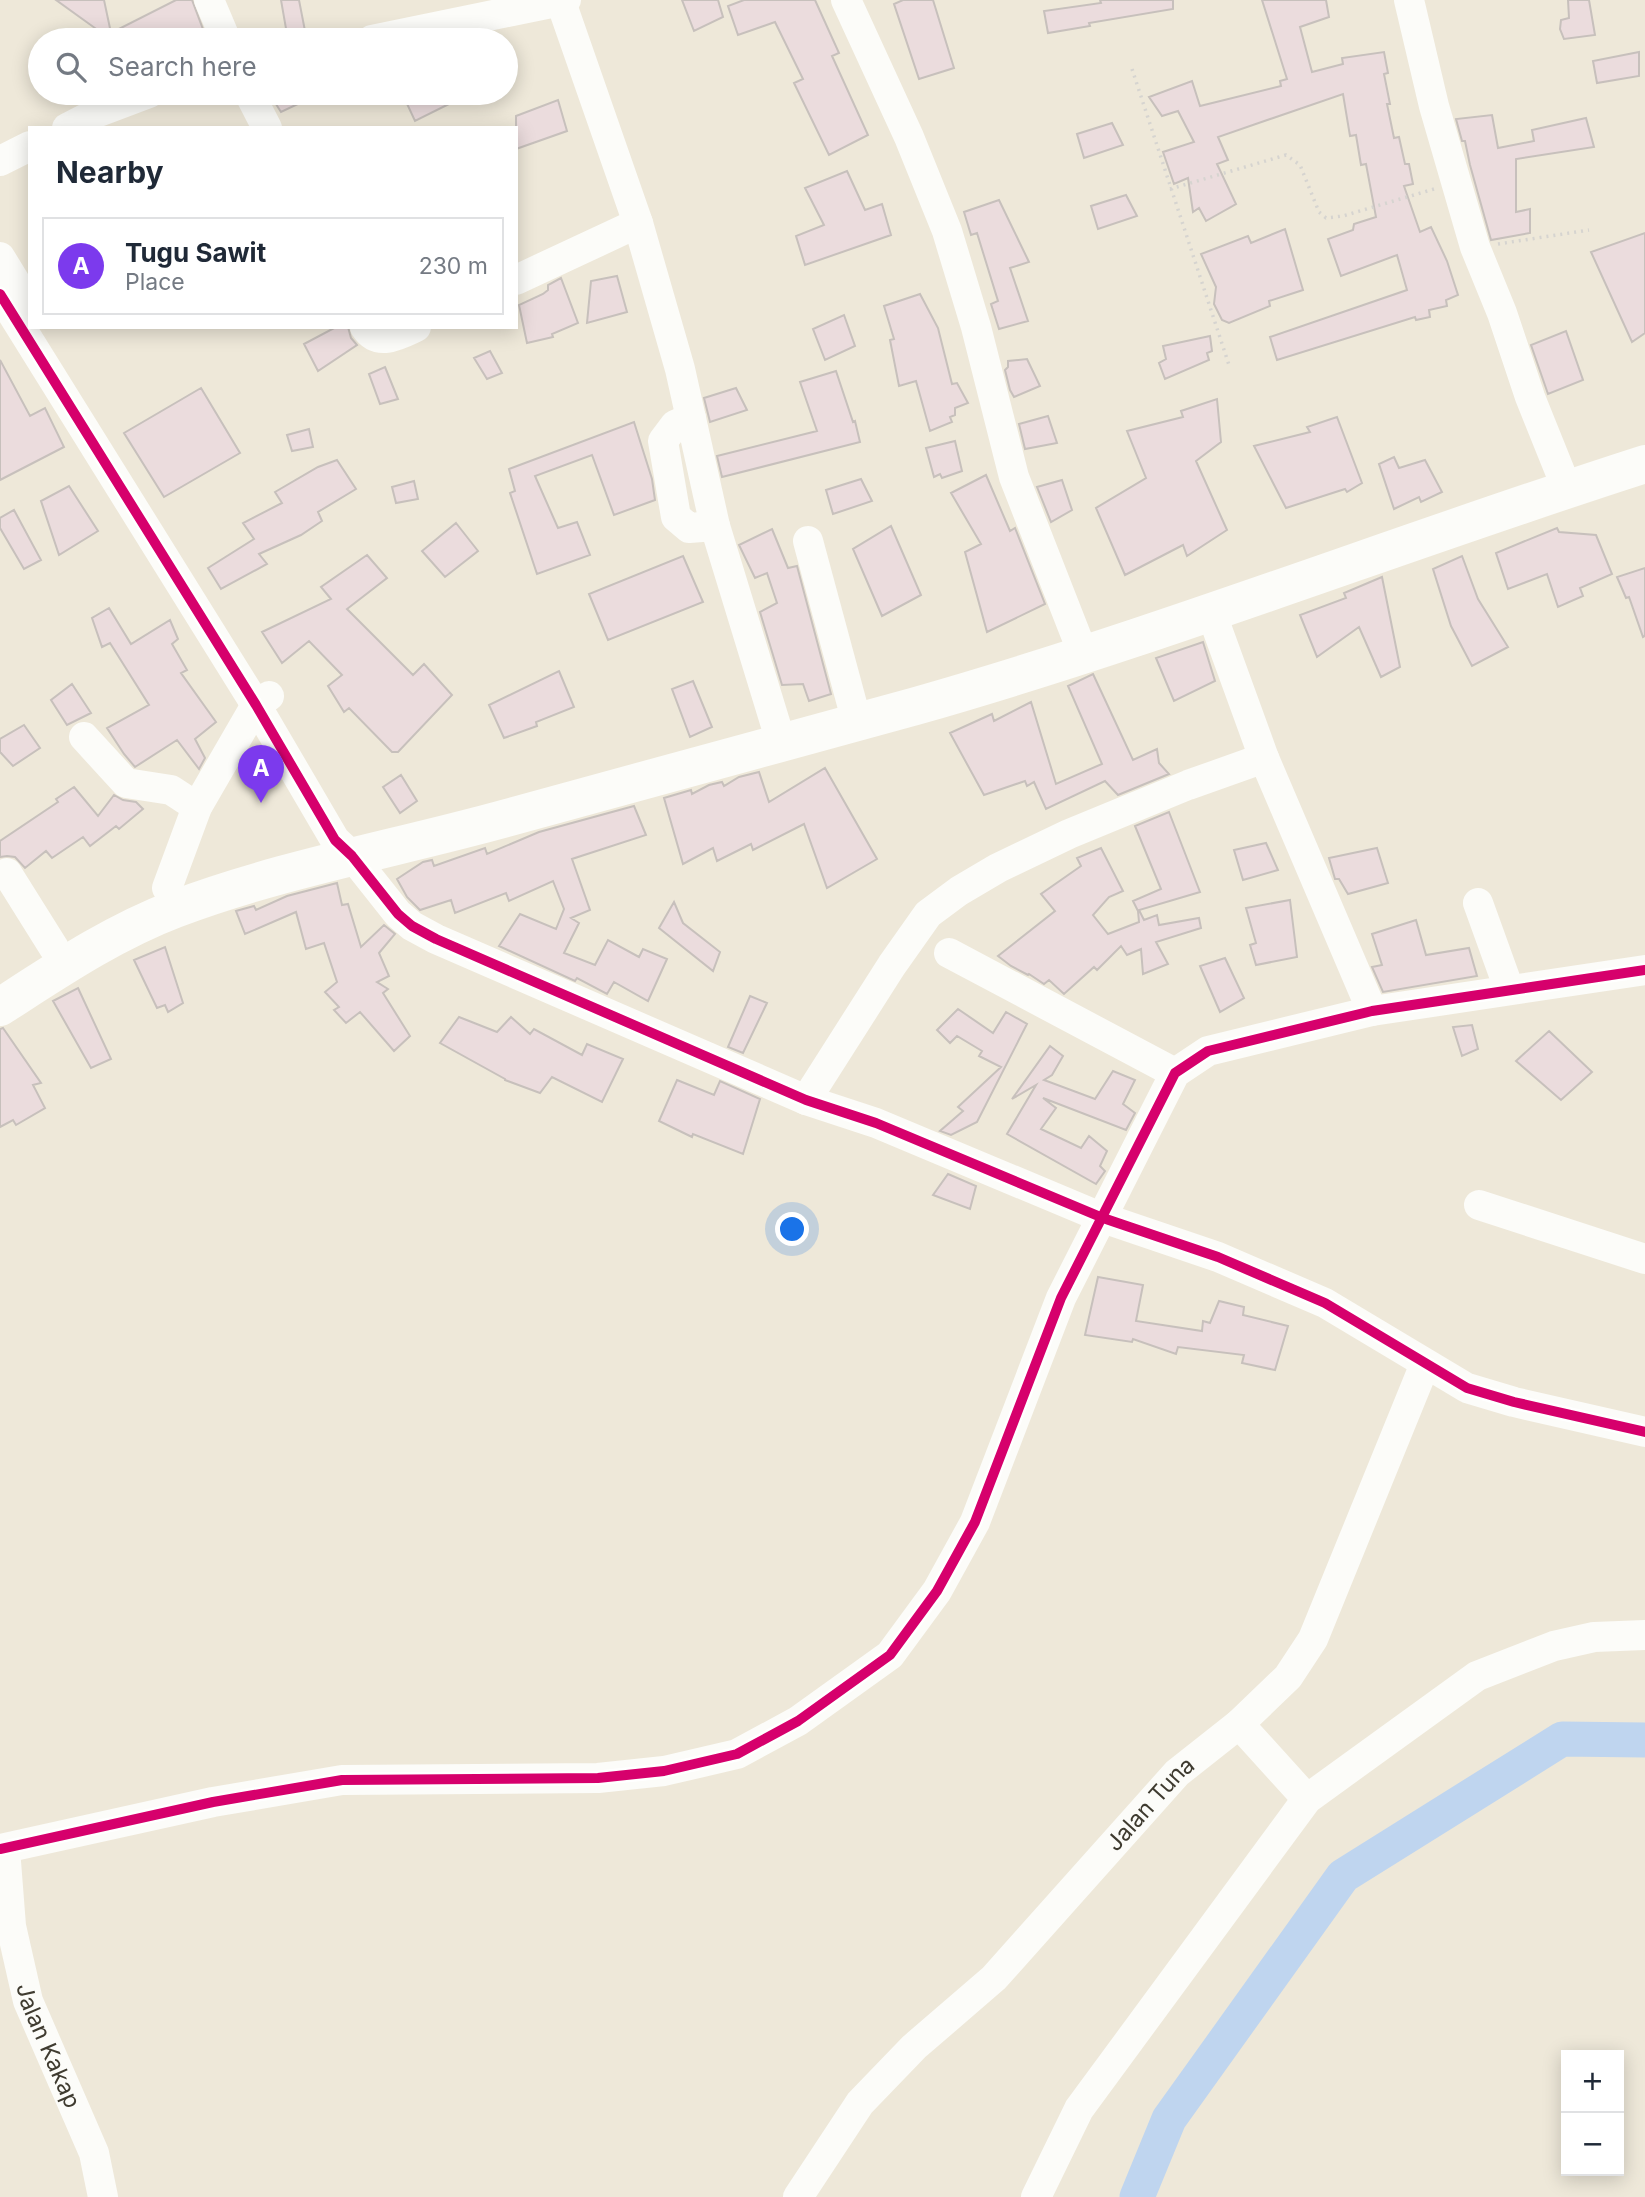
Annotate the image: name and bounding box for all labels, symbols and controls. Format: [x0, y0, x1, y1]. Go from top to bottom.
search box [28, 28, 518, 105]
icon: search [52, 48, 90, 86]
text: Search here [108, 51, 257, 82]
text: Nearby [56, 154, 164, 190]
text: Tugu Sawit [125, 237, 266, 268]
text: A [72, 252, 90, 280]
text: 230 m [419, 252, 488, 280]
text: Place [125, 268, 185, 296]
pin: A [238, 745, 284, 803]
your location [775, 1212, 809, 1246]
street label: Jalan Tuna [1100, 1751, 1200, 1857]
street label: Jalan Kakap [10, 1981, 87, 2112]
map controls [1561, 2050, 1624, 2176]
button: + [1561, 2050, 1624, 2113]
button: − [1561, 2113, 1624, 2176]

